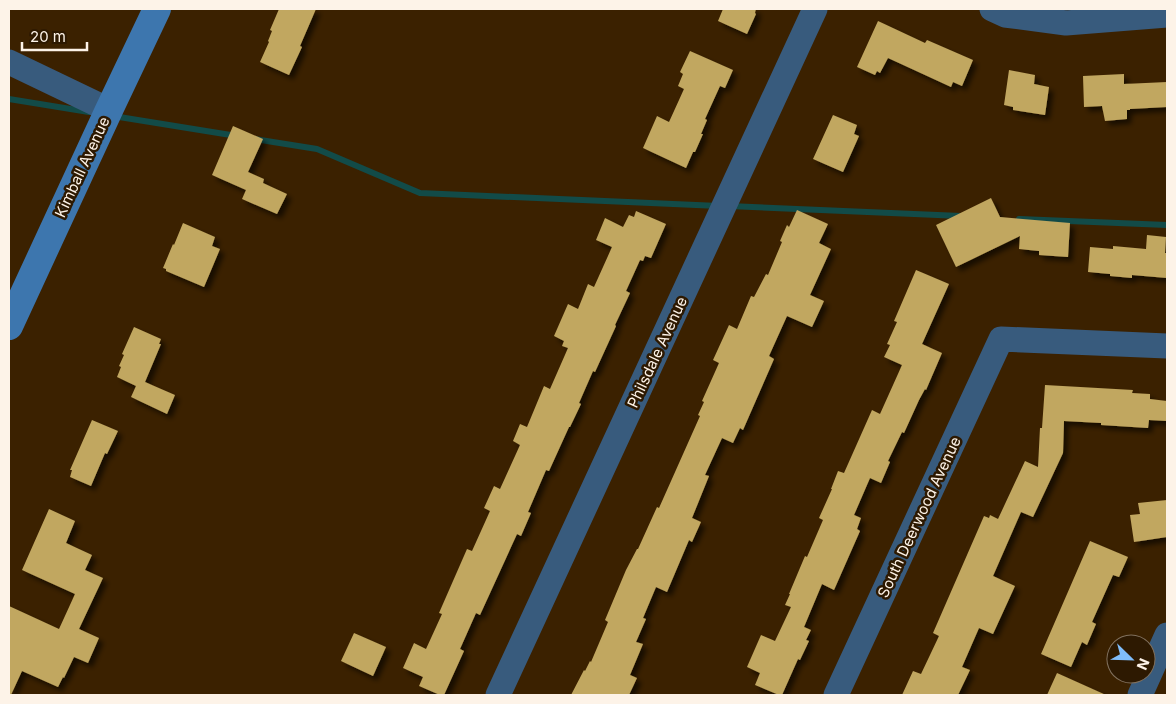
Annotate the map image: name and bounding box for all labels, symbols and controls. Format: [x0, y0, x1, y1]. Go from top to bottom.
scale bar [22, 20, 88, 52]
text: 20 m [30, 27, 66, 46]
street label: Kimball Avenue [50, 114, 114, 220]
street label: Philsdale Avenue [623, 293, 691, 411]
street label: South Deerwood Avenue [873, 433, 965, 601]
north arrow [1106, 634, 1156, 684]
text: N [1134, 656, 1153, 673]

